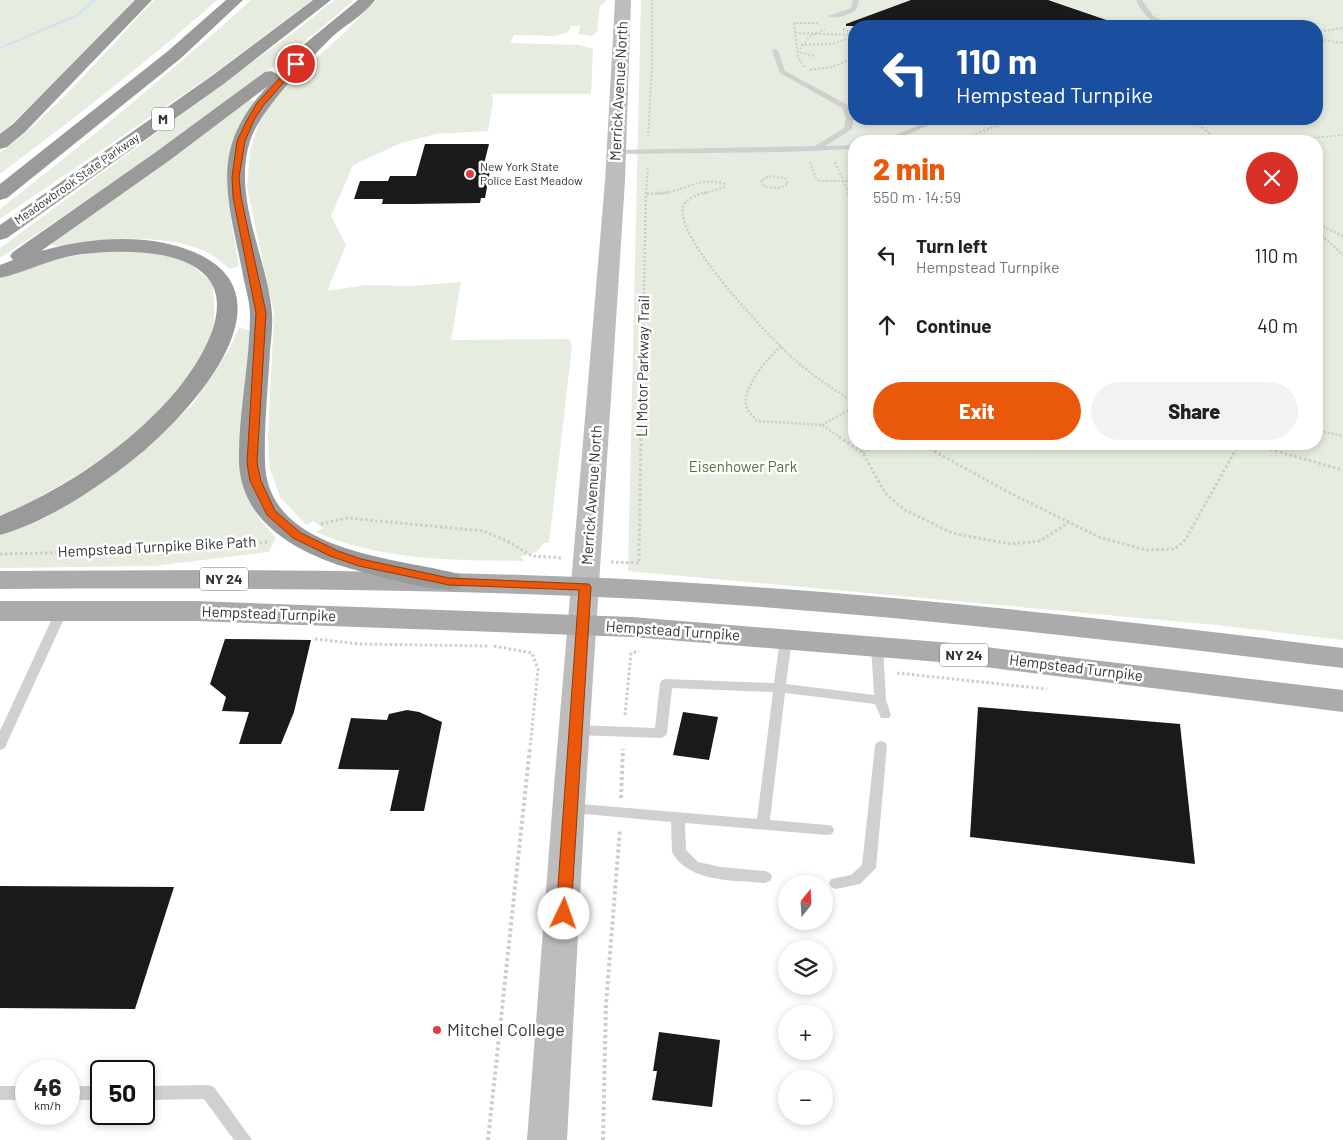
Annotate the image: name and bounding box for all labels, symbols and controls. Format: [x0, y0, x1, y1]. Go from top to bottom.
street label: Merrick Avenue North [605, 21, 631, 161]
text: 110 m [956, 39, 1037, 81]
icon: left [873, 40, 938, 105]
pin [275, 43, 317, 85]
icon: arrive [282, 50, 310, 78]
text: Hempstead Turnpike [956, 81, 1153, 107]
road number: M [152, 108, 174, 130]
street label: Meadowbrook State Parkway [11, 129, 142, 227]
text: 2 min [873, 150, 945, 186]
button: close [1246, 152, 1298, 204]
place label: New York State Police East Meadow [480, 159, 583, 187]
marker: New York State Police East Meadow [464, 168, 476, 180]
text: 550 m · 14:59 [873, 187, 961, 206]
text: Turn left [916, 234, 987, 257]
icon: left [873, 241, 901, 269]
text: 110 m [1254, 244, 1298, 267]
text: Hempstead Turnpike [916, 257, 1059, 276]
street label: LI Motor Parkway Trail [632, 295, 652, 437]
icon: ahead [873, 311, 901, 339]
text: Continue [916, 314, 992, 337]
text: 40 m [1257, 314, 1298, 337]
button: Exit [873, 382, 1081, 440]
button: Share [1091, 382, 1298, 440]
street label: Merrick Avenue North [577, 424, 605, 565]
park label: Eisenhower Park [689, 457, 798, 475]
street label: Hempstead Turnpike Bike Path [57, 532, 257, 560]
road number: NY 24 [200, 568, 248, 590]
street label: Hempstead Turnpike [202, 602, 337, 624]
street label: Hempstead Turnpike [605, 616, 741, 644]
road number: NY 24 [940, 644, 988, 666]
street label: Hempstead Turnpike [1008, 650, 1144, 684]
north arrow [778, 875, 832, 930]
map controls [778, 875, 833, 1125]
position arrow [537, 887, 589, 939]
button: layers [778, 940, 833, 995]
button: + [778, 1005, 833, 1060]
place label: Mitchel College [447, 1018, 565, 1040]
marker: Mitchel College [431, 1024, 443, 1036]
speed limit sign: 50 [90, 1060, 155, 1125]
button: − [778, 1070, 833, 1125]
text: 46 [33, 1071, 62, 1101]
text: km/h [34, 1098, 61, 1112]

